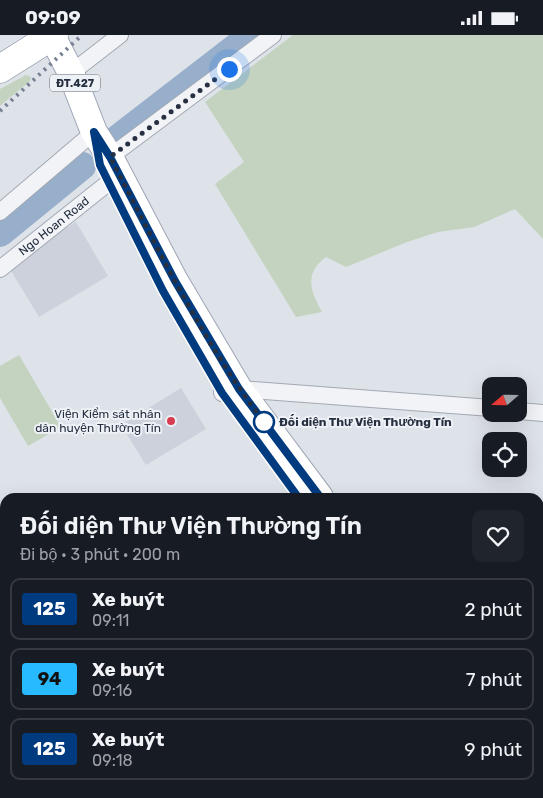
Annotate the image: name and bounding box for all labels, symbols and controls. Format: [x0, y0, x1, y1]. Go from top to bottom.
text: 09:09 [25, 6, 81, 29]
your location [217, 57, 242, 82]
road number: ĐT.427 [50, 75, 100, 91]
street label: Ngo Hoan Road [16, 194, 92, 258]
north arrow [482, 377, 528, 423]
map controls [482, 377, 527, 477]
place label: Viện Kiểm sát nhân dân huyện Thường Tín [35, 407, 161, 435]
marker: Đối diện Thư Viện Thường Tín [253, 411, 275, 433]
place label: Đối diện Thư Viện Thường Tín [279, 414, 452, 429]
marker: Viện Kiểm sát nhân dân huyện Thường Tín [165, 415, 177, 427]
button: locate [482, 432, 527, 477]
button: heart [472, 510, 524, 562]
text: Đối diện Thư Viện Thường Tín [20, 512, 362, 540]
text: Đi bộ · 3 phút · 200 m [20, 545, 180, 564]
text: Xe buýt [92, 588, 164, 611]
text: 125 [33, 598, 66, 620]
text: 2 phút [464, 598, 522, 621]
text: 09:11 [92, 611, 129, 630]
text: Xe buýt [92, 658, 164, 681]
text: 94 [38, 668, 61, 690]
text: 7 phút [466, 668, 522, 691]
text: 09:16 [92, 681, 132, 700]
text: Xe buýt [92, 728, 164, 751]
text: 125 [33, 738, 66, 760]
text: 9 phút [464, 738, 522, 761]
text: 09:18 [92, 751, 133, 770]

